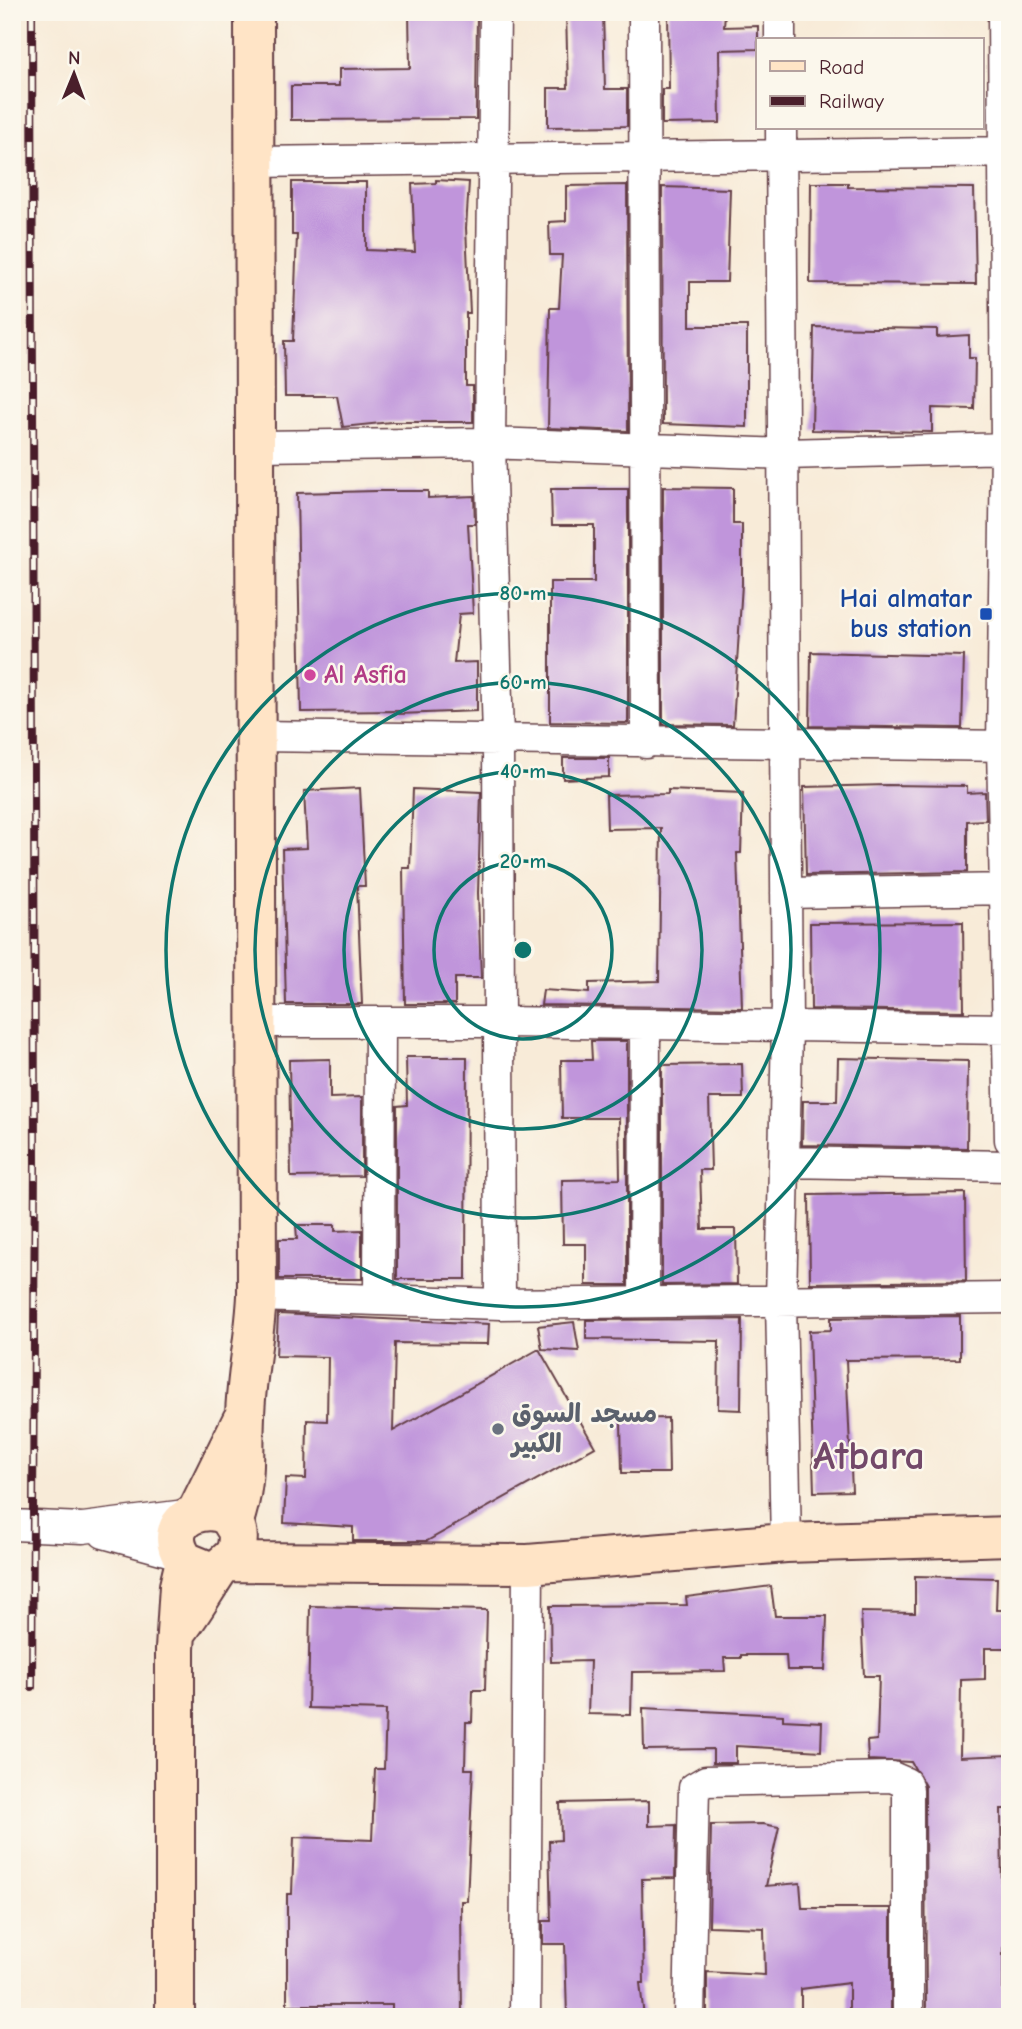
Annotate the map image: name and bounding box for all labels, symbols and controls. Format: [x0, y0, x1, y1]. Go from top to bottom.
north arrow [38, 38, 108, 108]
legend [756, 38, 984, 130]
text: N [68, 47, 81, 69]
text: Road [819, 55, 864, 79]
text: Railway [819, 89, 884, 113]
text: 80 m [500, 581, 546, 605]
place label: Hai almatar bus station [840, 584, 973, 644]
marker: Hai almatar bus station [978, 606, 994, 622]
place label: Al Asfia [324, 660, 407, 690]
marker: Al Asfia [302, 667, 318, 683]
text: 60 m [499, 670, 547, 694]
text: 40 m [500, 759, 546, 783]
text: 20 m [500, 849, 546, 873]
centre of rings [511, 938, 535, 962]
place label: مسجد السوق الكبير [509, 1399, 657, 1459]
marker: مسجد السوق الكبير [490, 1421, 506, 1437]
district label: Atbara [813, 1433, 925, 1479]

